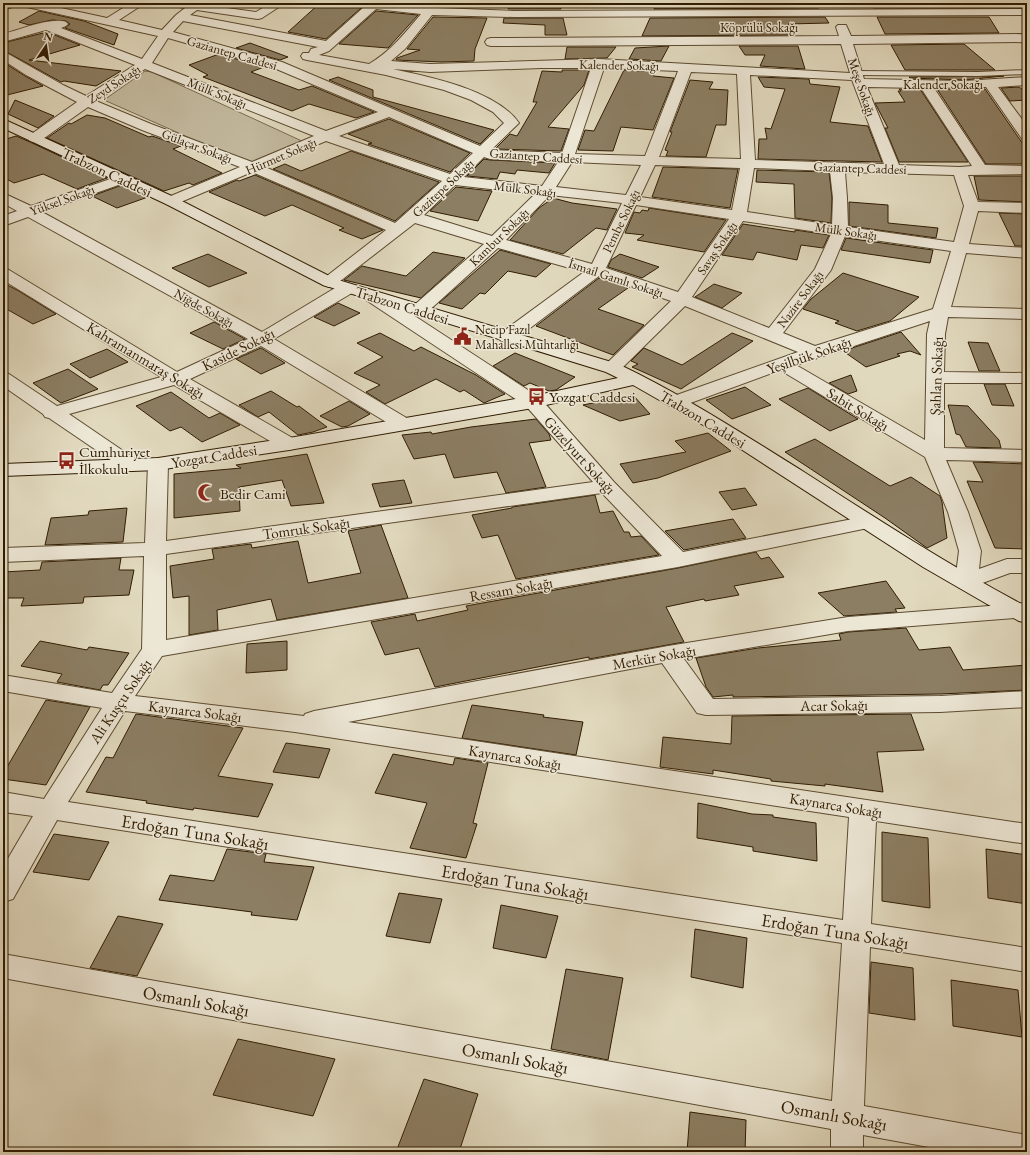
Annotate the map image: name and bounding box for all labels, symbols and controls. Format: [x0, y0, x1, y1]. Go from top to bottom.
street label: Köprülü Sokağı [720, 19, 798, 36]
north arrow [26, 26, 66, 66]
text: N [42, 28, 54, 44]
street label: Gaziantep Caddesi [185, 32, 279, 74]
street label: Meşe Sokağı [844, 55, 880, 119]
street label: Kalender Sokağı [579, 56, 659, 74]
street label: Zeyd Sokağı [84, 61, 144, 107]
street label: Mülk Sokağı [185, 73, 249, 113]
street label: Kalender Sokağı [903, 76, 983, 93]
street label: Gülaçar Sokağı [159, 125, 235, 167]
street label: Hürmet Sokağı [243, 133, 319, 179]
street label: Trabzon Caddesi [59, 143, 155, 201]
street label: Gaziantep Caddesi [489, 144, 583, 168]
street label: Gazitepe Sokağı [409, 155, 477, 221]
street label: Gaziantep Caddesi [813, 158, 907, 178]
street label: Mülk Sokağı [493, 177, 557, 201]
street label: Yüksel Sokağı [27, 180, 97, 220]
street label: Pembe Sokağı [598, 186, 644, 256]
street label: Kambur Sokağı [465, 204, 533, 270]
street label: Savaş Sokağı [693, 218, 741, 278]
street label: Mülk Sokağı [814, 218, 878, 244]
street label: İsmail Gamlı Sokağı [566, 255, 666, 301]
street label: Nazire Sokağı [773, 267, 827, 331]
street label: Trabzon Caddesi [353, 282, 452, 328]
street label: Niğde Sokağı [171, 285, 237, 331]
street label: Kahramanmaraş Sokağı [84, 317, 209, 403]
place label: Necip Fazıl Mahallesi Muhtarlığı [475, 321, 579, 353]
street label: Kaside Sokağı [199, 323, 278, 375]
public building icon: Necip Fazıl Mahallesi Muhtarlığı [452, 326, 472, 346]
street label: Yeşilbük Sokağı [764, 332, 854, 378]
street label: Şahlan Sokağı [925, 336, 947, 416]
street label: Sabit Sokağı [823, 383, 893, 435]
bus stop icon: Yozgat Caddesi [526, 386, 546, 406]
street label: Trabzon Caddesi [656, 386, 750, 452]
place label: Yozgat Caddesi [549, 387, 636, 406]
street label: Güzelyurt Sokağı [540, 412, 620, 498]
street label: Yozgat Caddesi [170, 440, 258, 472]
place label: Cumhuriyet İlkokulu [79, 442, 151, 478]
bus stop icon: Cumhuriyet İlkokulu [56, 450, 76, 470]
mosque icon: Bedir Cami [197, 483, 217, 503]
place label: Bedir Cami [220, 484, 286, 503]
street label: Tomruk Sokağı [261, 512, 351, 544]
street label: Ressam Sokağı [468, 572, 554, 606]
street label: Merkür Sokağı [611, 640, 698, 674]
street label: Ali Kuşçu Sokağı [84, 655, 155, 748]
street label: Acar Sokağı [799, 695, 868, 715]
street label: Kaynarca Sokağı [147, 696, 243, 726]
street label: Kaynarca Sokağı [467, 740, 563, 774]
street label: Kaynarca Sokağı [788, 788, 884, 822]
street label: Erdoğan Tuna Sokağı [120, 809, 271, 855]
street label: Erdoğan Tuna Sokağı [440, 859, 591, 905]
street label: Erdoğan Tuna Sokağı [760, 908, 911, 954]
street label: Osmanlı Sokağı [141, 980, 251, 1022]
street label: Osmanlı Sokağı [460, 1037, 570, 1079]
street label: Osmanlı Sokağı [779, 1094, 889, 1136]

